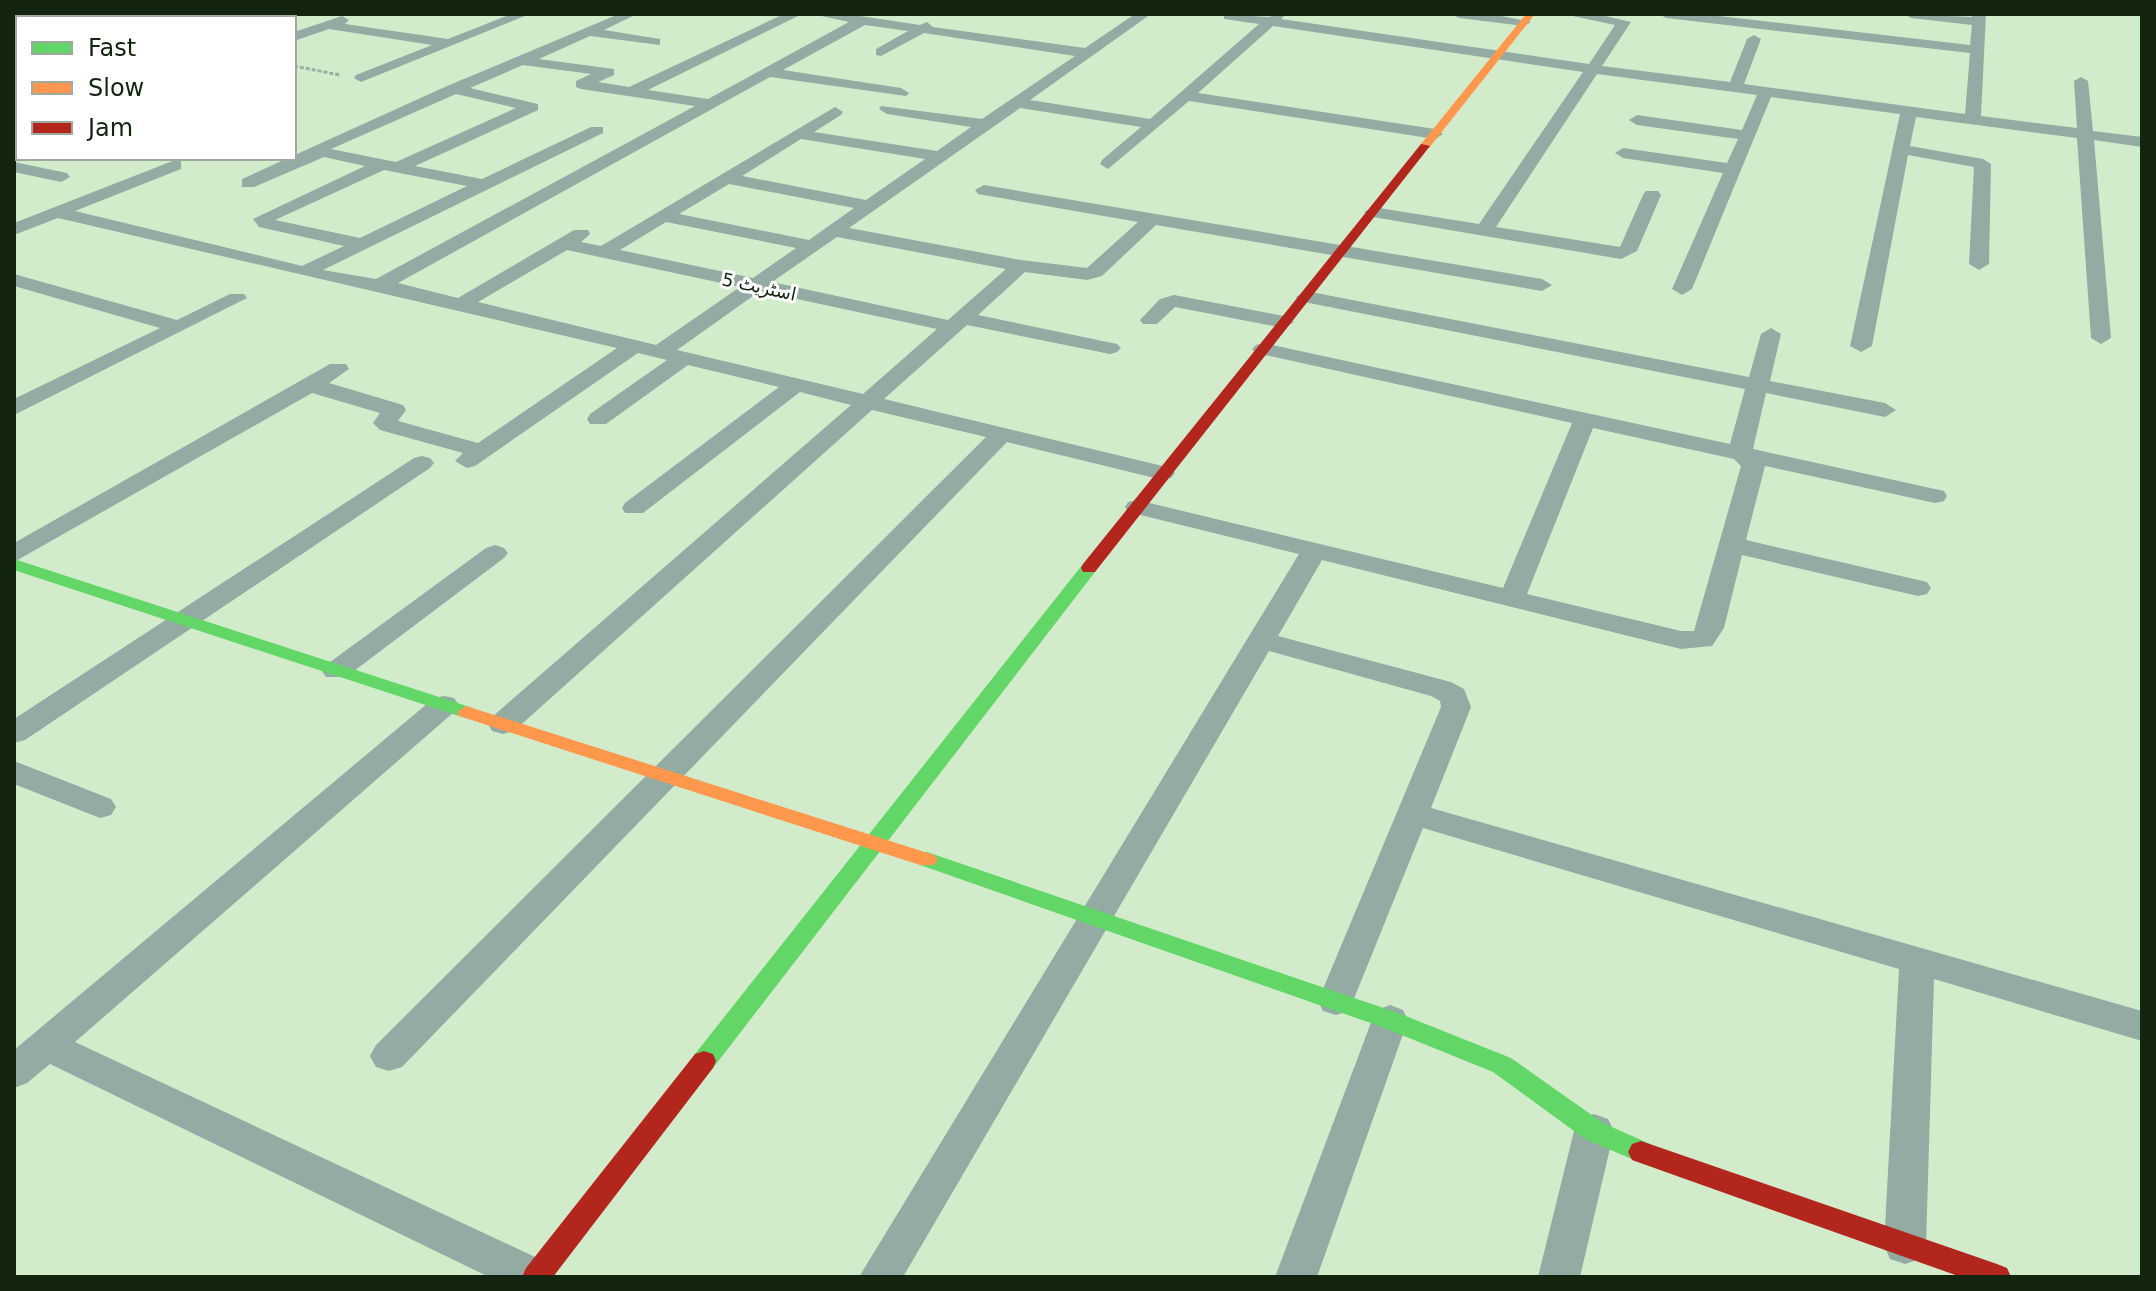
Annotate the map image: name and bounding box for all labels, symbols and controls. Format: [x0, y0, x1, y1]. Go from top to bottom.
legend [16, 16, 296, 160]
text: Fast [88, 34, 136, 62]
text: Slow [88, 74, 144, 102]
text: Jam [86, 114, 133, 142]
street label: اسٹریٹ 5 [720, 268, 798, 306]

